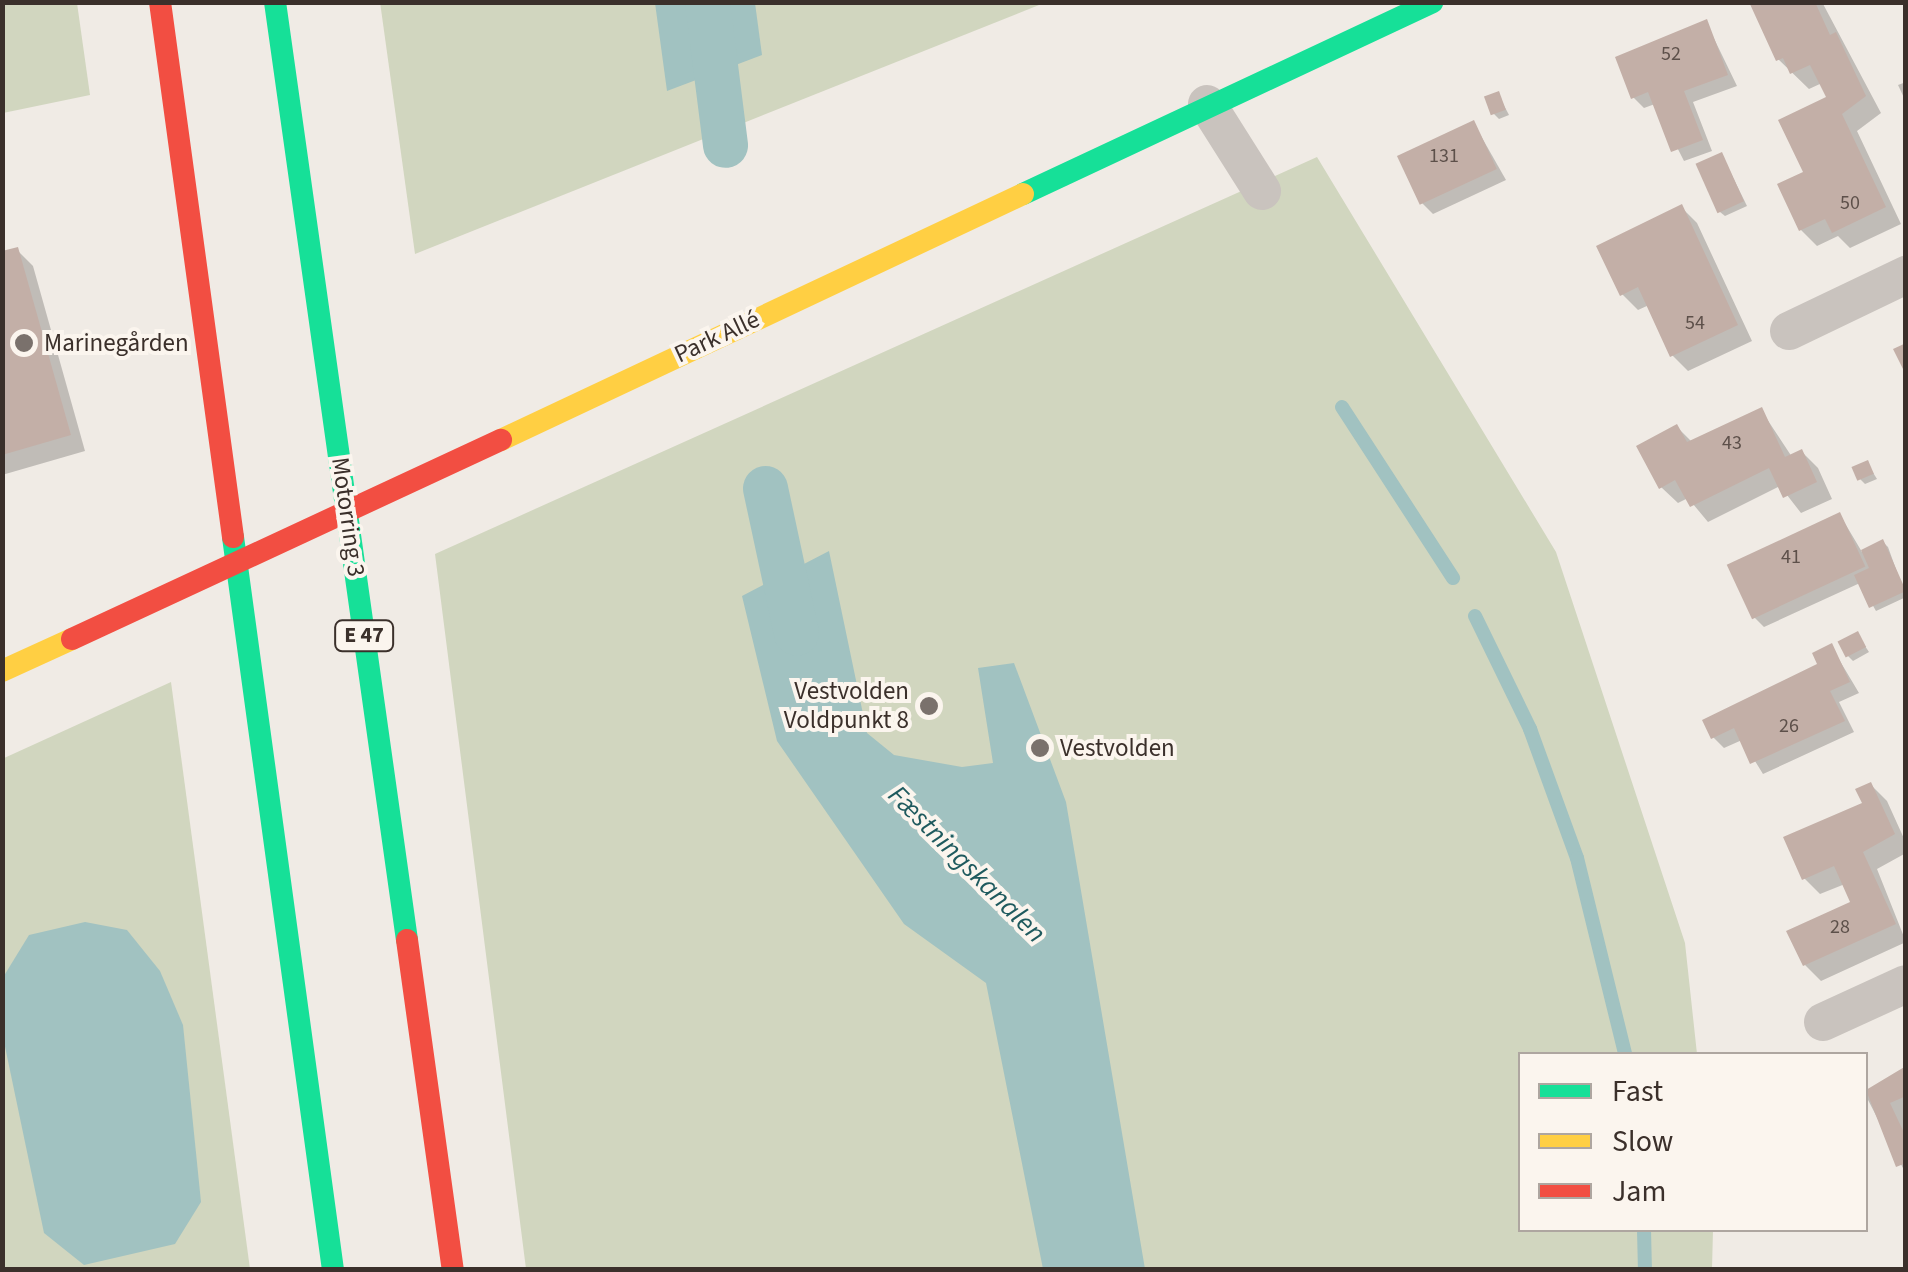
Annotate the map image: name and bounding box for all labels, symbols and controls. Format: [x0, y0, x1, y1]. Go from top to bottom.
house number: 52 [1661, 42, 1681, 66]
house number: 131 [1429, 144, 1459, 168]
house number: 50 [1840, 191, 1860, 215]
street label: Park Allé [670, 304, 764, 370]
house number: 54 [1685, 311, 1705, 335]
place label: Marinegården [44, 328, 189, 358]
marker: Marinegården [13, 332, 35, 354]
house number: 43 [1722, 431, 1742, 455]
street label: Motorring 3 [325, 455, 371, 579]
house number: 41 [1781, 545, 1801, 569]
road number: E 47 [334, 619, 394, 653]
place label: Vestvolden Voldpunkt 8 [784, 677, 909, 736]
marker: Vestvolden Voldpunkt 8 [918, 695, 940, 717]
house number: 26 [1779, 714, 1799, 738]
place label: Vestvolden [1060, 733, 1175, 763]
marker: Vestvolden [1029, 737, 1051, 759]
water label: Fæstningskanalen [881, 778, 1053, 950]
house number: 28 [1830, 915, 1850, 939]
legend [1518, 1052, 1868, 1232]
text: Fast [1612, 1070, 1663, 1113]
text: Slow [1612, 1120, 1673, 1163]
text: Jam [1612, 1170, 1666, 1213]

